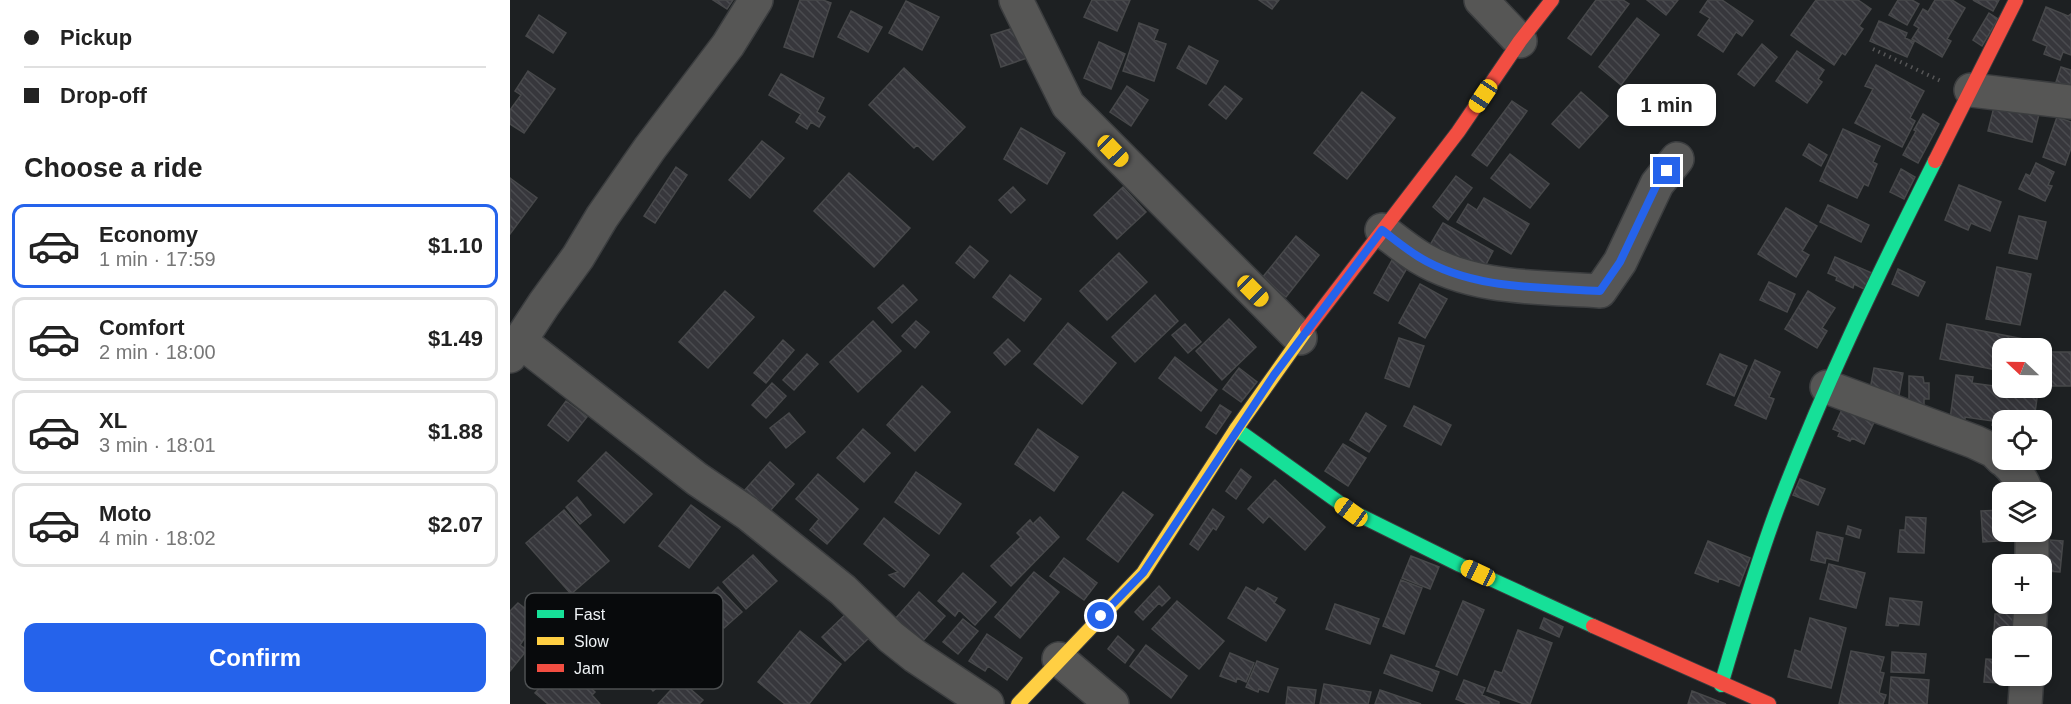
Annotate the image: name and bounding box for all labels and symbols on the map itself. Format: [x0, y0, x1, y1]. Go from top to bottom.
car [1465, 76, 1501, 116]
callout: 1 min [1618, 84, 1716, 126]
car [1094, 132, 1132, 170]
route end [1653, 157, 1680, 184]
car [1234, 272, 1272, 310]
north arrow [1992, 338, 2052, 398]
car [1331, 494, 1371, 530]
car [1458, 557, 1498, 589]
legend [525, 593, 723, 689]
route start [1087, 602, 1114, 629]
text: Fast [574, 606, 606, 623]
text: Slow [574, 633, 609, 650]
text: Jam [574, 660, 604, 677]

